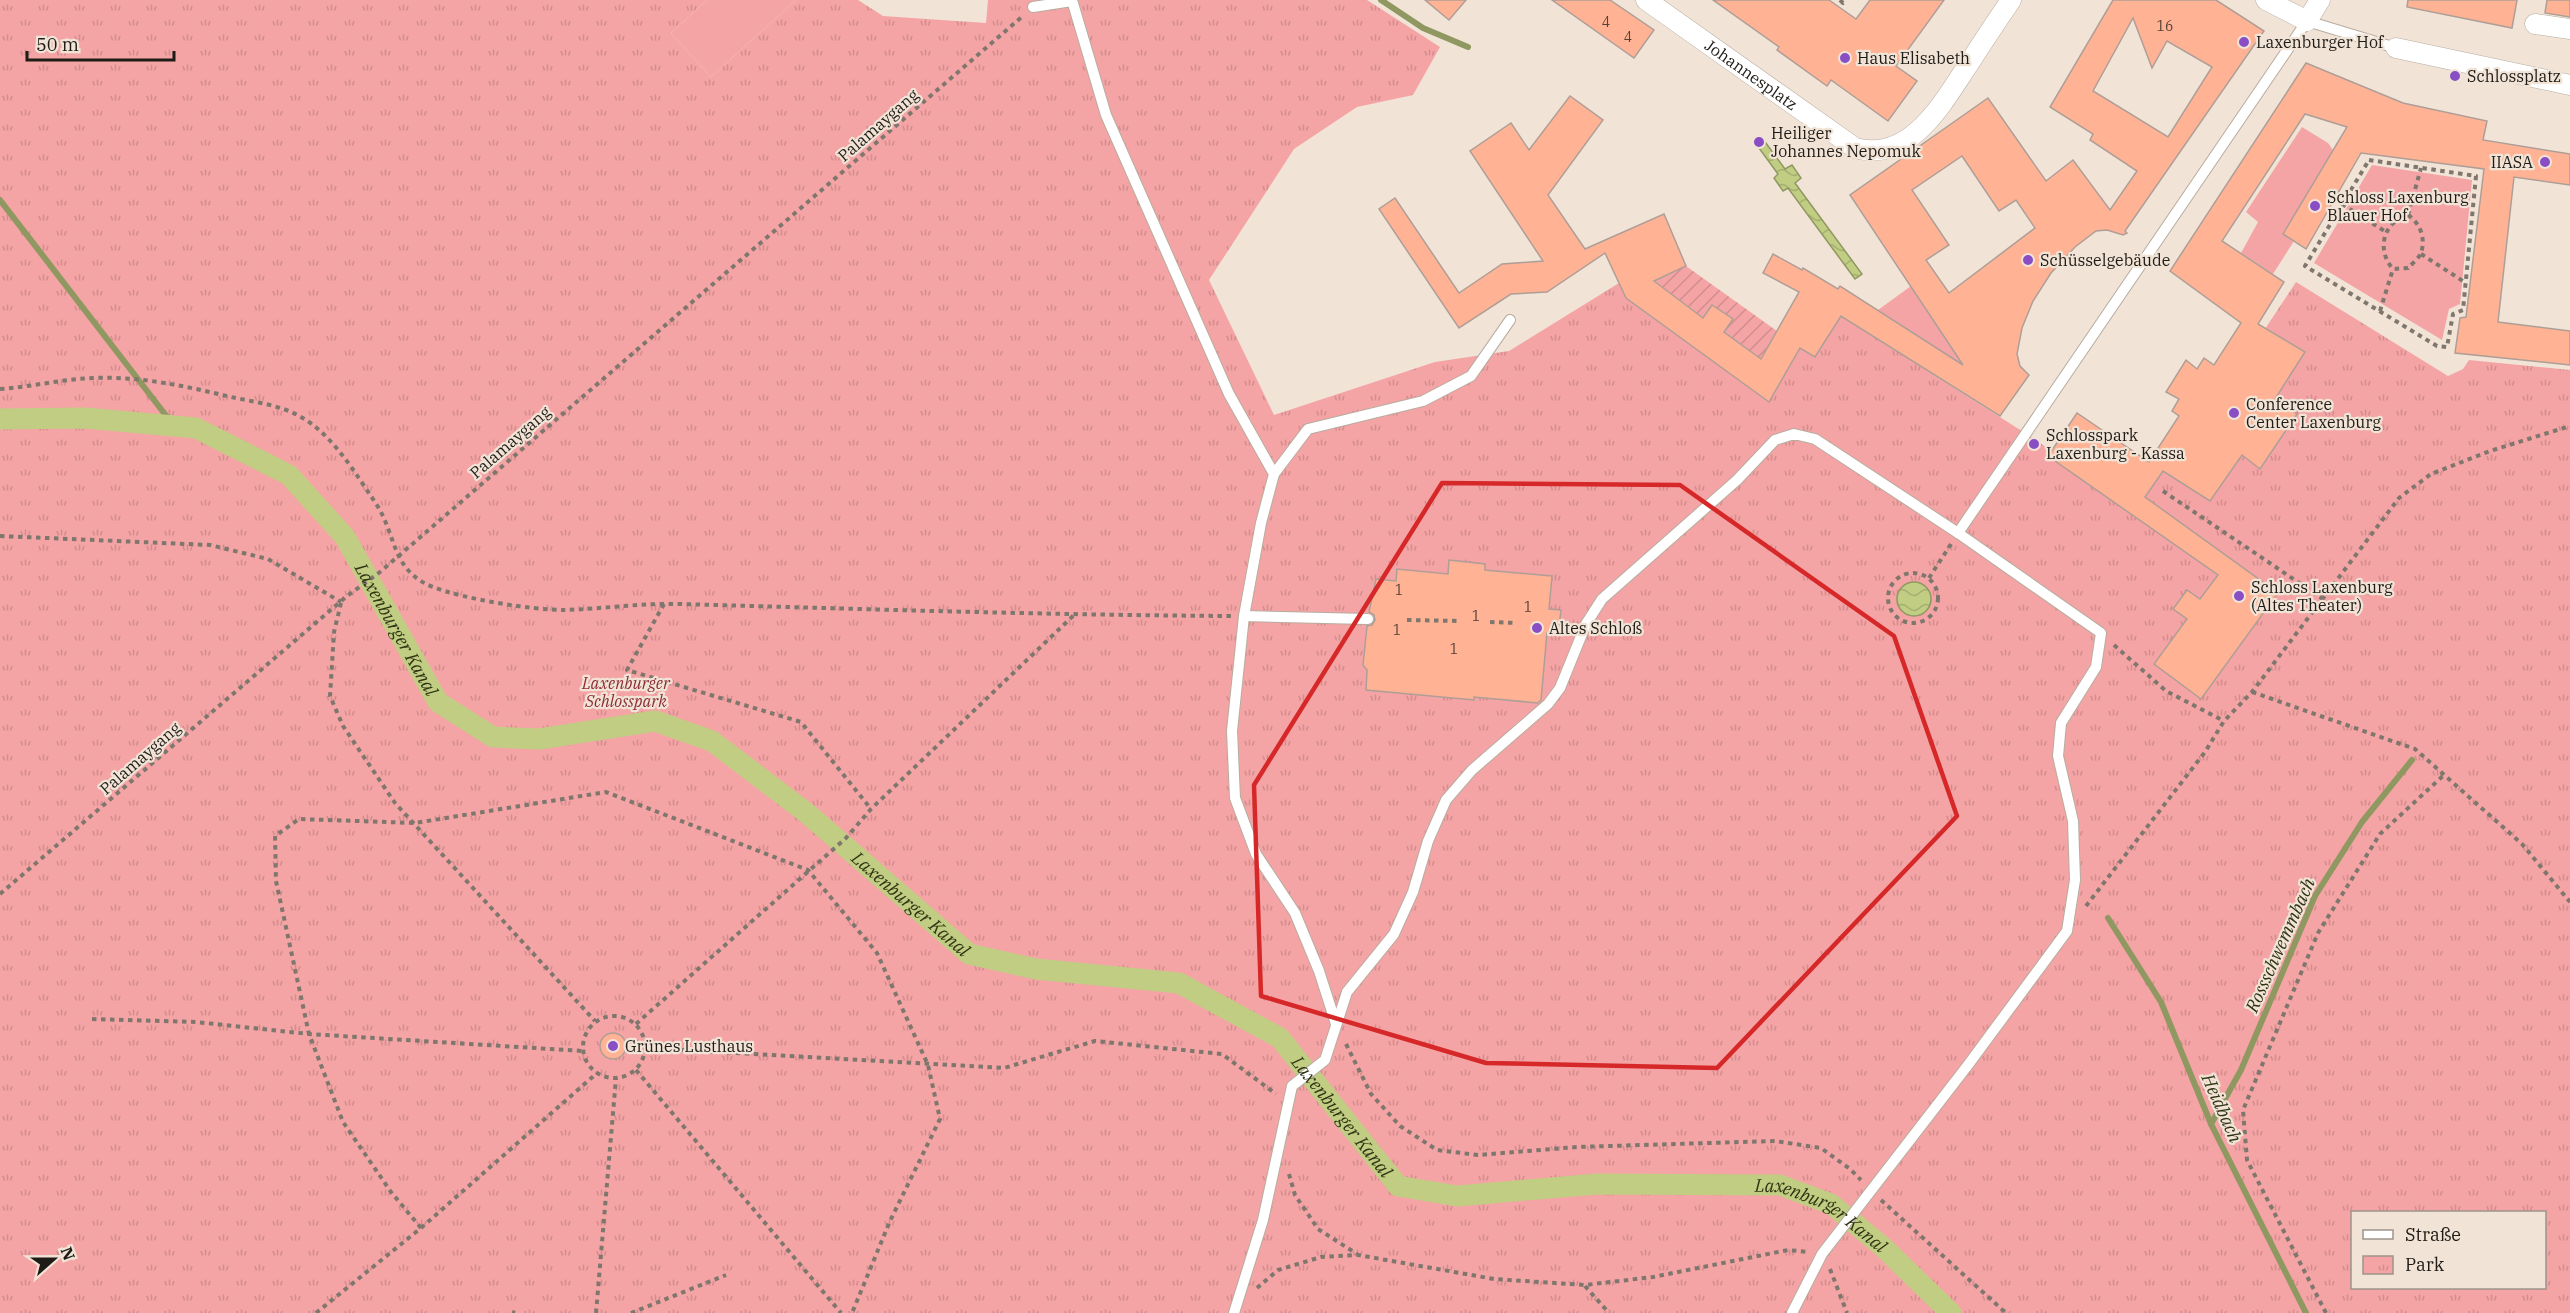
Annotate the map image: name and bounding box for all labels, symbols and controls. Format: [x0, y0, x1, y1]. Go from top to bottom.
house number: 4 [1602, 13, 1610, 31]
house number: 16 [2157, 17, 2173, 35]
scale bar [27, 24, 174, 62]
house number: 4 [1624, 28, 1632, 46]
place label: Laxenburger Hof [2256, 32, 2385, 52]
text: 50 m [36, 33, 79, 56]
street label: Johannesplatz [1701, 35, 1801, 114]
marker: Laxenburger Hof [2237, 35, 2251, 49]
place label: Haus Elisabeth [1857, 48, 1970, 68]
marker: Haus Elisabeth [1838, 51, 1852, 65]
place label: Schlossplatz [2467, 66, 2561, 86]
marker: Schlossplatz [2448, 69, 2462, 83]
street label: Palamaygang [834, 84, 923, 165]
place label: Heiliger Johannes Nepomuk [1771, 123, 1922, 161]
marker: Heiliger Johannes Nepomuk [1752, 135, 1766, 149]
place label: IIASA [2491, 152, 2533, 172]
marker: IIASA [2538, 155, 2552, 169]
place label: Schloss Laxenburg Blauer Hof [2327, 187, 2469, 225]
marker: Schloss Laxenburg Blauer Hof [2308, 199, 2322, 213]
place label: Schüsselgebäude [2040, 250, 2170, 270]
marker: Schüsselgebäude [2021, 253, 2035, 267]
place label: Conference Center Laxenburg [2246, 394, 2381, 432]
street label: Palamaygang [466, 401, 555, 482]
marker: Conference Center Laxenburg [2227, 406, 2241, 420]
place label: Schlosspark Laxenburg - Kassa [2046, 425, 2185, 463]
marker: Schlosspark Laxenburg - Kassa [2027, 437, 2041, 451]
water label: Laxenburger Kanal [350, 558, 444, 701]
place label: Schloss Laxenburg (Altes Theater) [2251, 577, 2393, 615]
house number: 1 [1395, 581, 1403, 599]
marker: Schloss Laxenburg (Altes Theater) [2232, 589, 2246, 603]
house number: 1 [1524, 598, 1532, 616]
house number: 1 [1472, 607, 1480, 625]
place label: Altes Schloß [1549, 618, 1642, 638]
house number: 1 [1393, 621, 1401, 639]
marker: Altes Schloß [1530, 621, 1544, 635]
house number: 1 [1450, 640, 1458, 658]
park label: Laxenburger Schlosspark [581, 673, 671, 711]
street label: Palamaygang [96, 717, 185, 798]
water label: Laxenburger Kanal [847, 846, 976, 962]
water label: Rossschwemmbach [2240, 874, 2320, 1017]
place label: Grünes Lusthaus [625, 1036, 753, 1056]
marker: Grünes Lusthaus [606, 1039, 620, 1053]
water label: Laxenburger Kanal [1286, 1050, 1398, 1182]
water label: Heidbach [2196, 1069, 2247, 1146]
water label: Laxenburger Kanal [1754, 1173, 1893, 1258]
legend [2351, 1211, 2546, 1289]
text: Straße [2405, 1223, 2461, 1246]
north arrow [24, 1229, 84, 1289]
text: N [56, 1244, 80, 1263]
text: Park [2405, 1253, 2445, 1276]

